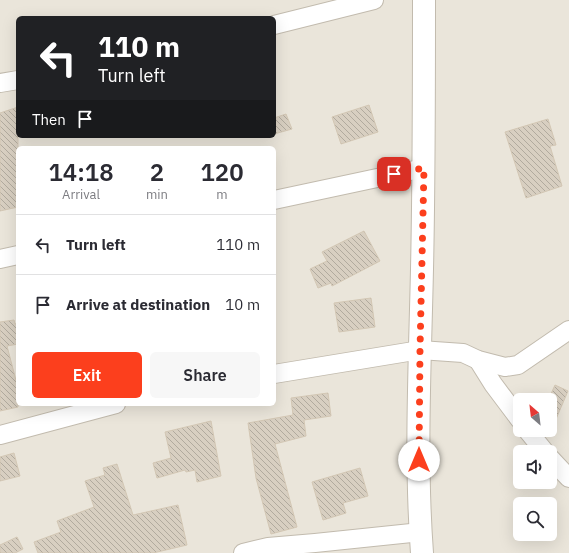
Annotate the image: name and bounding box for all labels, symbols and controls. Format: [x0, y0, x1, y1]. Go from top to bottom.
text: 110 m [98, 28, 180, 65]
icon: left [32, 32, 84, 84]
text: Turn left [98, 64, 166, 87]
icon: arrive [74, 108, 96, 130]
text: Then [32, 110, 66, 129]
text: 14:18 [48, 156, 114, 188]
text: 2 [150, 156, 164, 188]
text: 120 [200, 156, 244, 188]
pin [377, 157, 411, 191]
icon: arrive [383, 163, 405, 185]
text: Arrival [62, 186, 100, 203]
text: min [146, 186, 168, 203]
text: m [216, 186, 228, 203]
icon: left [32, 234, 54, 256]
text: Turn left [66, 235, 126, 254]
text: 110 m [216, 235, 260, 254]
icon: arrive [32, 294, 54, 316]
text: Arrive at destination [66, 295, 210, 314]
text: 10 m [225, 295, 260, 314]
button: Exit [32, 352, 142, 398]
button: Share [150, 352, 260, 398]
north arrow [513, 393, 557, 437]
map controls [513, 393, 557, 541]
position arrow [398, 439, 440, 481]
button: sound [513, 445, 557, 489]
button: search [513, 497, 557, 541]

